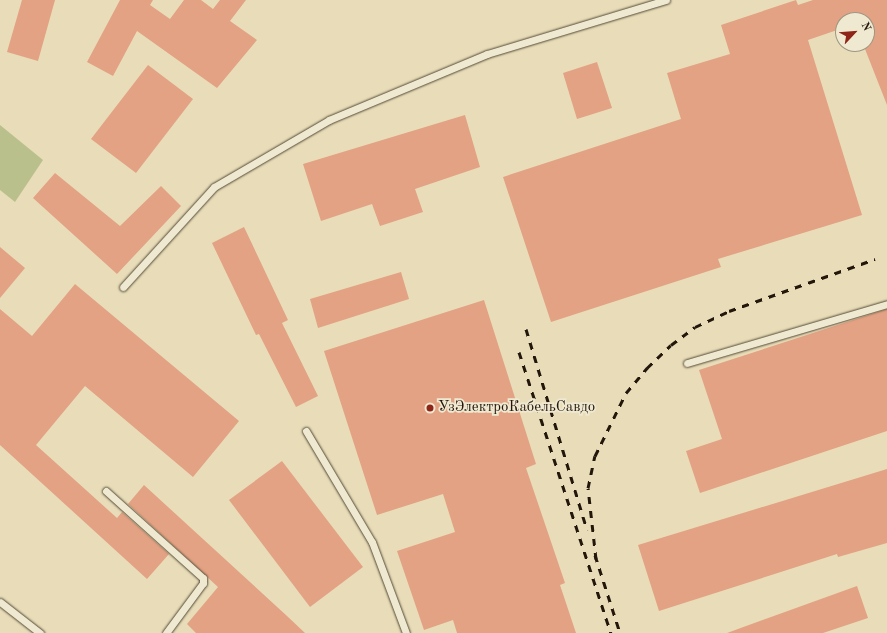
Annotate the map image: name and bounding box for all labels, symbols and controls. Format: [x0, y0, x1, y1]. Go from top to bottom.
north arrow [835, 12, 875, 52]
text: N [859, 21, 872, 33]
place label: УзЭлектроКабельСавдо [438, 399, 595, 417]
marker: УзЭлектроКабельСавдо [425, 403, 435, 413]

